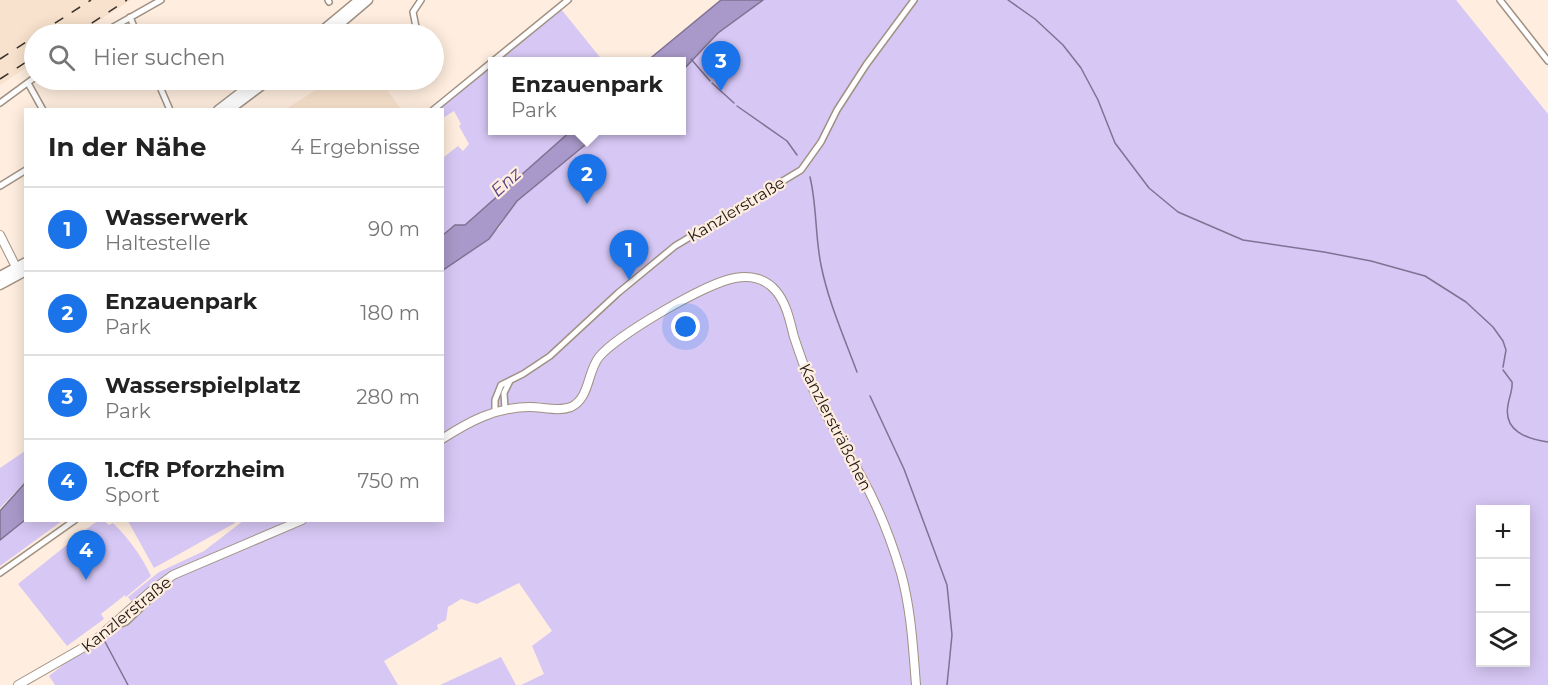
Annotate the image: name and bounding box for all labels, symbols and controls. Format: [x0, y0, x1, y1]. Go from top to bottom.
search box [24, 24, 444, 90]
icon: search [45, 41, 78, 74]
pin: 3 [702, 42, 740, 91]
text: Hier suchen [93, 44, 225, 71]
popup [488, 57, 686, 135]
text: Enzauenpark [511, 71, 663, 98]
text: Park [511, 98, 557, 122]
text: In der Nähe [48, 131, 206, 163]
text: 4 Ergebnisse [291, 135, 420, 159]
pin: 2 [568, 154, 606, 204]
water label: Enz [486, 162, 526, 201]
street label: Kanzlerstraße [684, 173, 788, 246]
text: Wasserwerk [105, 204, 248, 231]
text: 1 [64, 217, 71, 241]
text: 90 m [368, 217, 420, 241]
pin: 1 [610, 230, 648, 280]
text: Haltestelle [105, 231, 211, 255]
text: Enzauenpark [105, 288, 257, 315]
text: 2 [62, 301, 73, 325]
text: 180 m [360, 301, 420, 325]
your location [671, 312, 700, 341]
text: Park [105, 315, 151, 339]
street label: Kanzlersträßchen [795, 360, 876, 494]
text: Wasserspielplatz [105, 372, 301, 399]
text: 3 [62, 385, 73, 409]
text: 280 m [356, 385, 420, 409]
text: Park [105, 399, 151, 423]
text: 1.CfR Pforzheim [105, 456, 285, 483]
text: 4 [61, 469, 74, 493]
text: 750 m [358, 469, 420, 493]
text: Sport [105, 483, 160, 507]
map controls [1476, 505, 1530, 667]
button: + [1476, 505, 1530, 559]
pin: 4 [66, 530, 106, 580]
button: − [1476, 559, 1530, 613]
street label: Kanzlerstraße [78, 572, 175, 656]
button: layers [1476, 613, 1530, 667]

